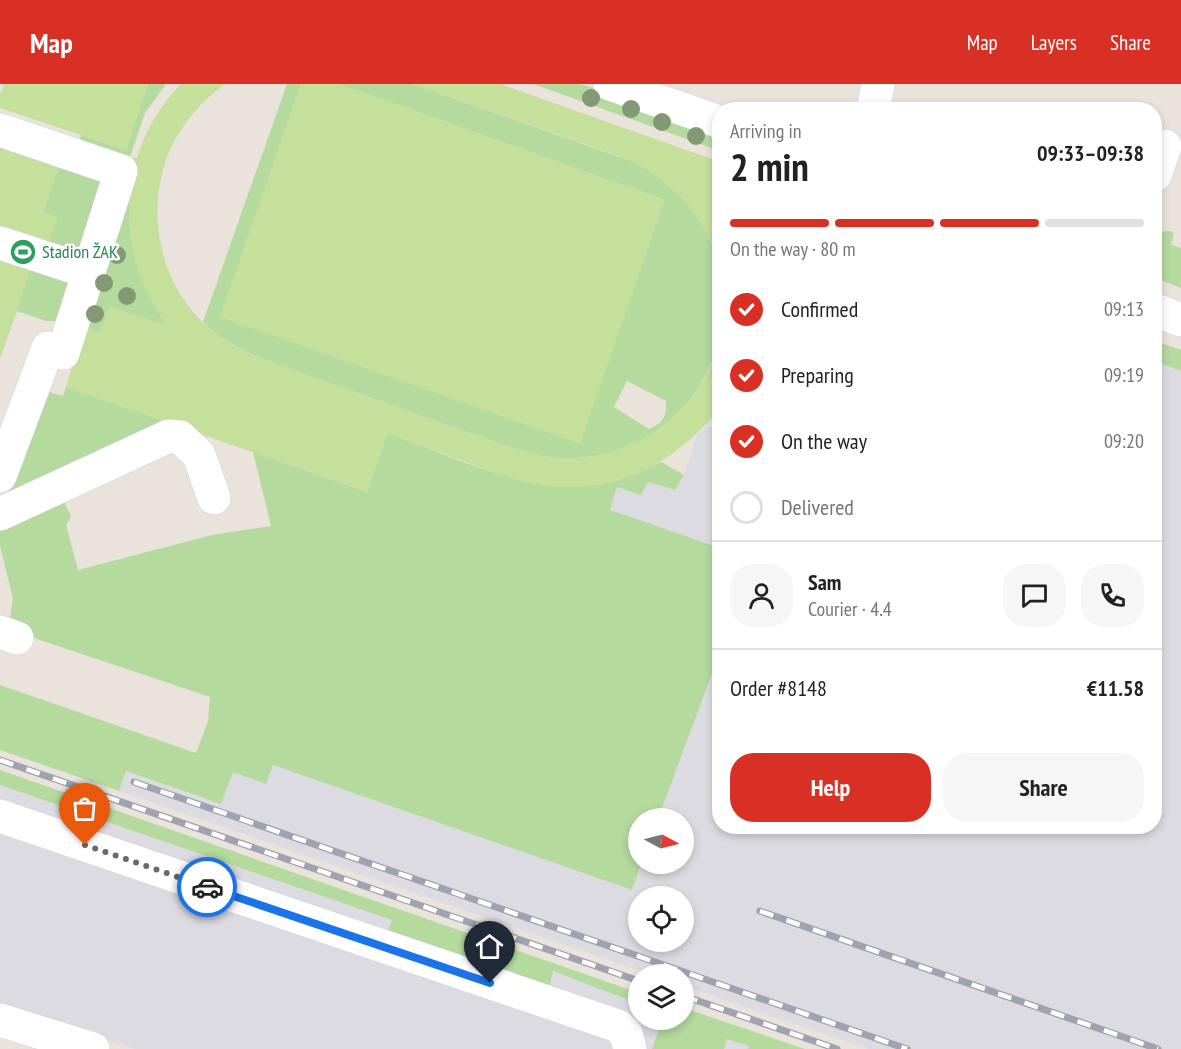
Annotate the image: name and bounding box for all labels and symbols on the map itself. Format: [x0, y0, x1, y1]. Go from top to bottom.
sports icon: Stadion ŽAK [8, 237, 38, 267]
place label: Stadion ŽAK [42, 240, 118, 263]
pin [59, 783, 110, 845]
north arrow [628, 808, 694, 874]
courier [177, 857, 237, 917]
pin [464, 921, 515, 983]

